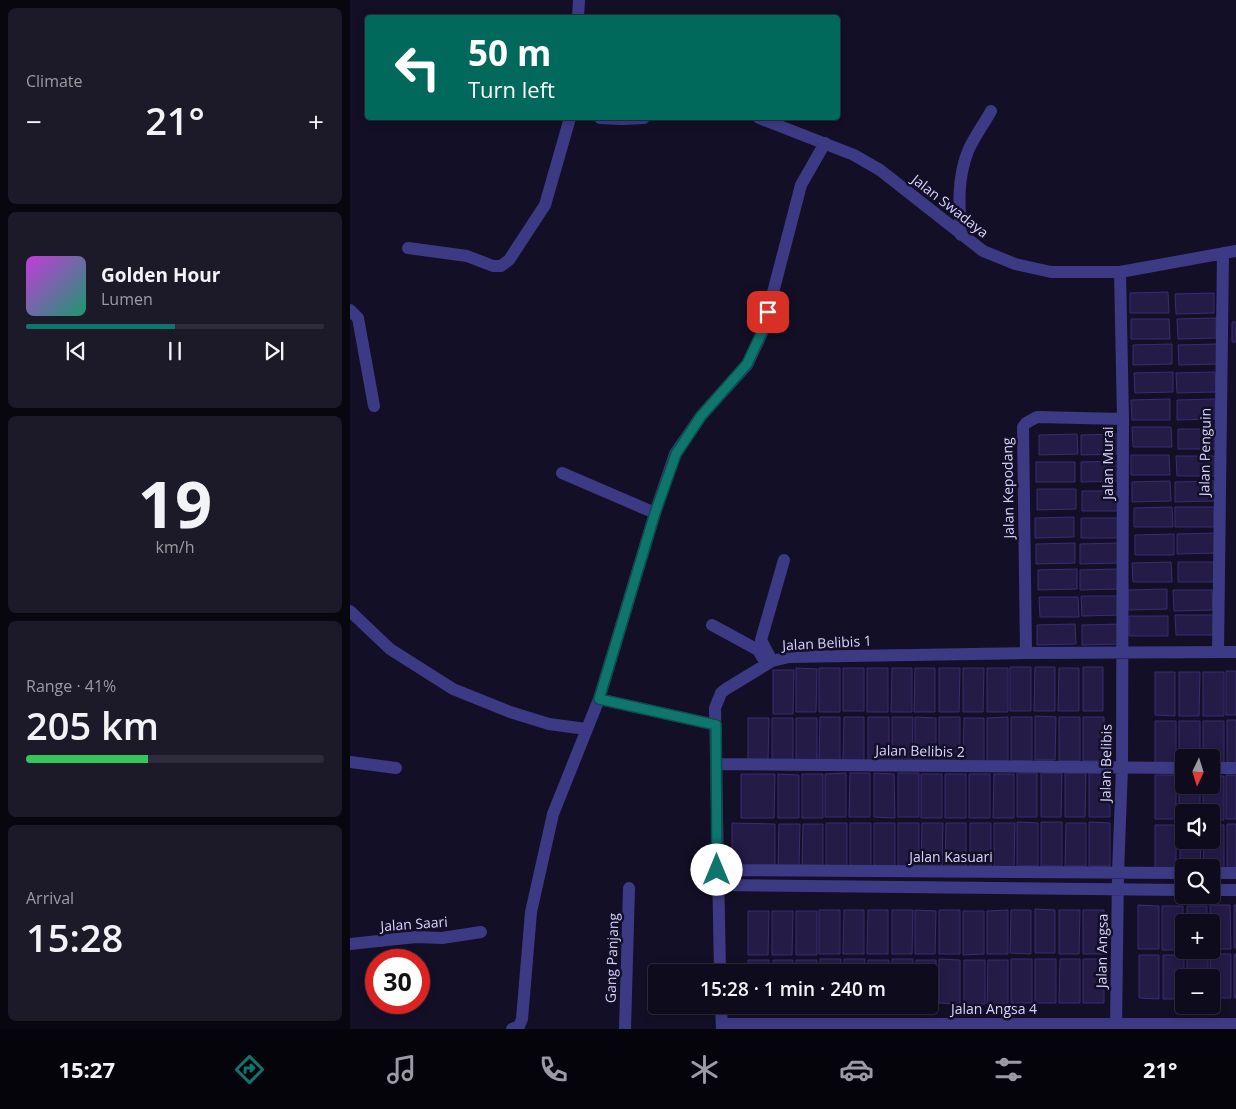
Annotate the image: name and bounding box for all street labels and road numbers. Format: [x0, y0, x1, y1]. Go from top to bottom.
street label: Jalan Swadaya [906, 168, 993, 242]
street label: Jalan Penguin [1194, 408, 1215, 498]
street label: Jalan Murai [1098, 426, 1117, 502]
street label: Jalan Kepodang [997, 437, 1018, 541]
street label: Jalan Belibis 1 [780, 631, 872, 654]
street label: Jalan Belibis [1095, 724, 1116, 804]
street label: Jalan Belibis 2 [873, 740, 965, 761]
street label: Jalan Kasuari [907, 847, 993, 866]
street label: Jalan Saari [378, 912, 448, 935]
street label: Gang Panjang [600, 912, 623, 1003]
street label: Jalan Angsa [1091, 914, 1112, 990]
street label: Jalan Angsa 4 [949, 999, 1037, 1018]

